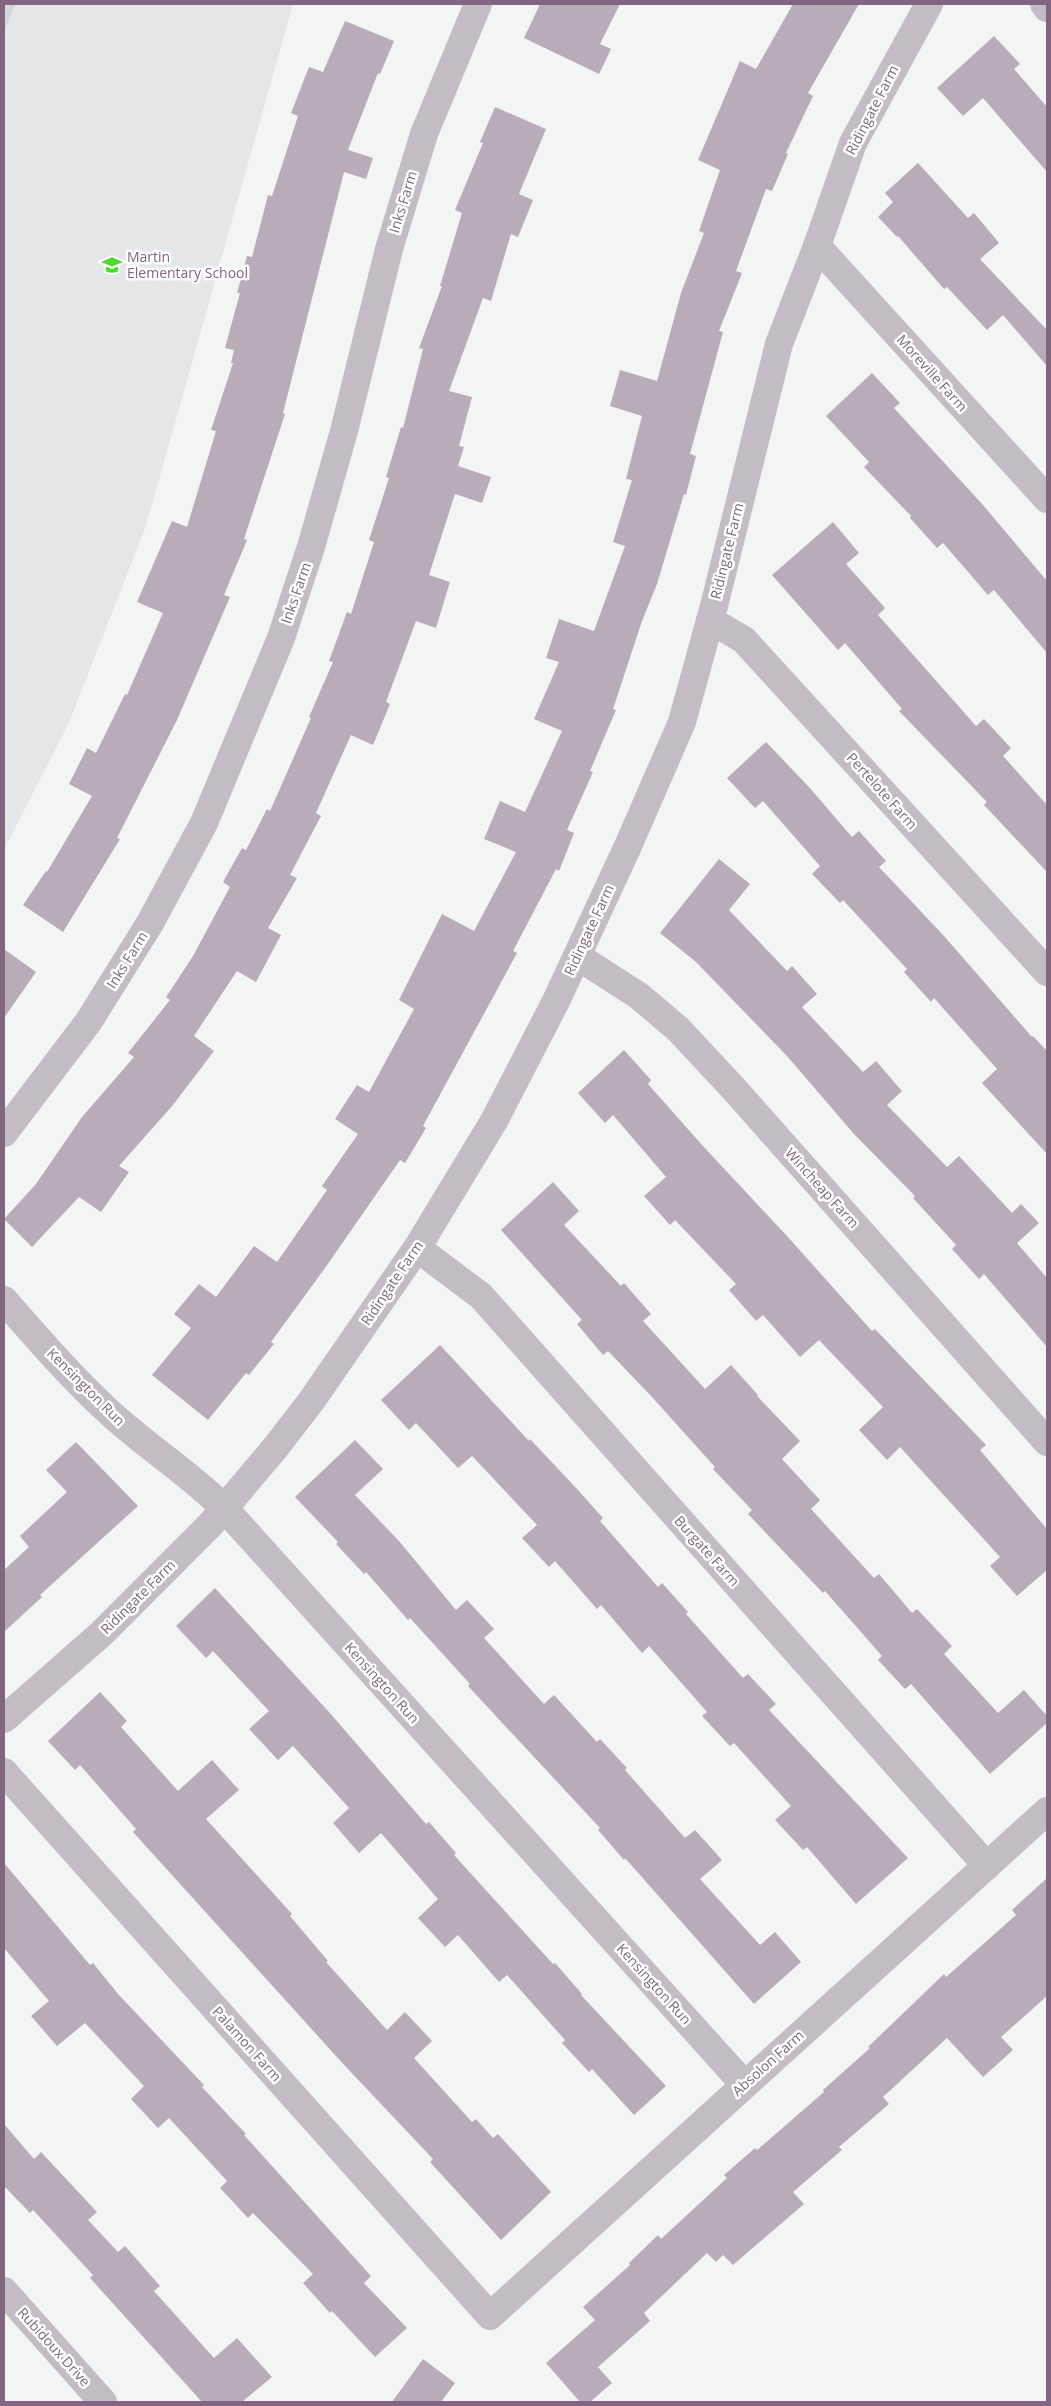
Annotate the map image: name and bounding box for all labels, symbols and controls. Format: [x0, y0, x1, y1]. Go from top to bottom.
street label: Ridingate Farm [841, 62, 902, 158]
street label: Inks Farm [384, 169, 421, 235]
place label: Martin Elementary School [127, 247, 248, 282]
school or university icon: Martin Elementary School [101, 254, 123, 276]
street label: Moreville Farm [893, 330, 972, 415]
street label: Ridingate Farm [705, 501, 748, 601]
street label: Inks Farm [276, 560, 315, 626]
street label: Pertelote Farm [843, 748, 922, 833]
street label: Ridingate Farm [559, 881, 618, 978]
street label: Inks Farm [102, 928, 152, 992]
street label: Wincheap Farm [781, 1143, 864, 1232]
street label: Ridingate Farm [356, 1237, 427, 1329]
street label: Kensington Run [43, 1344, 129, 1430]
street label: Burgate Farm [671, 1511, 744, 1590]
street label: Ridingate Farm [96, 1555, 179, 1638]
street label: Kensington Run [341, 1638, 424, 1727]
street label: Kensington Run [613, 1939, 696, 2028]
street label: Palamon Farm [209, 2002, 286, 2085]
street label: Absolon Farm [728, 2025, 808, 2100]
street label: Rubidoux Drive [14, 2303, 95, 2390]

